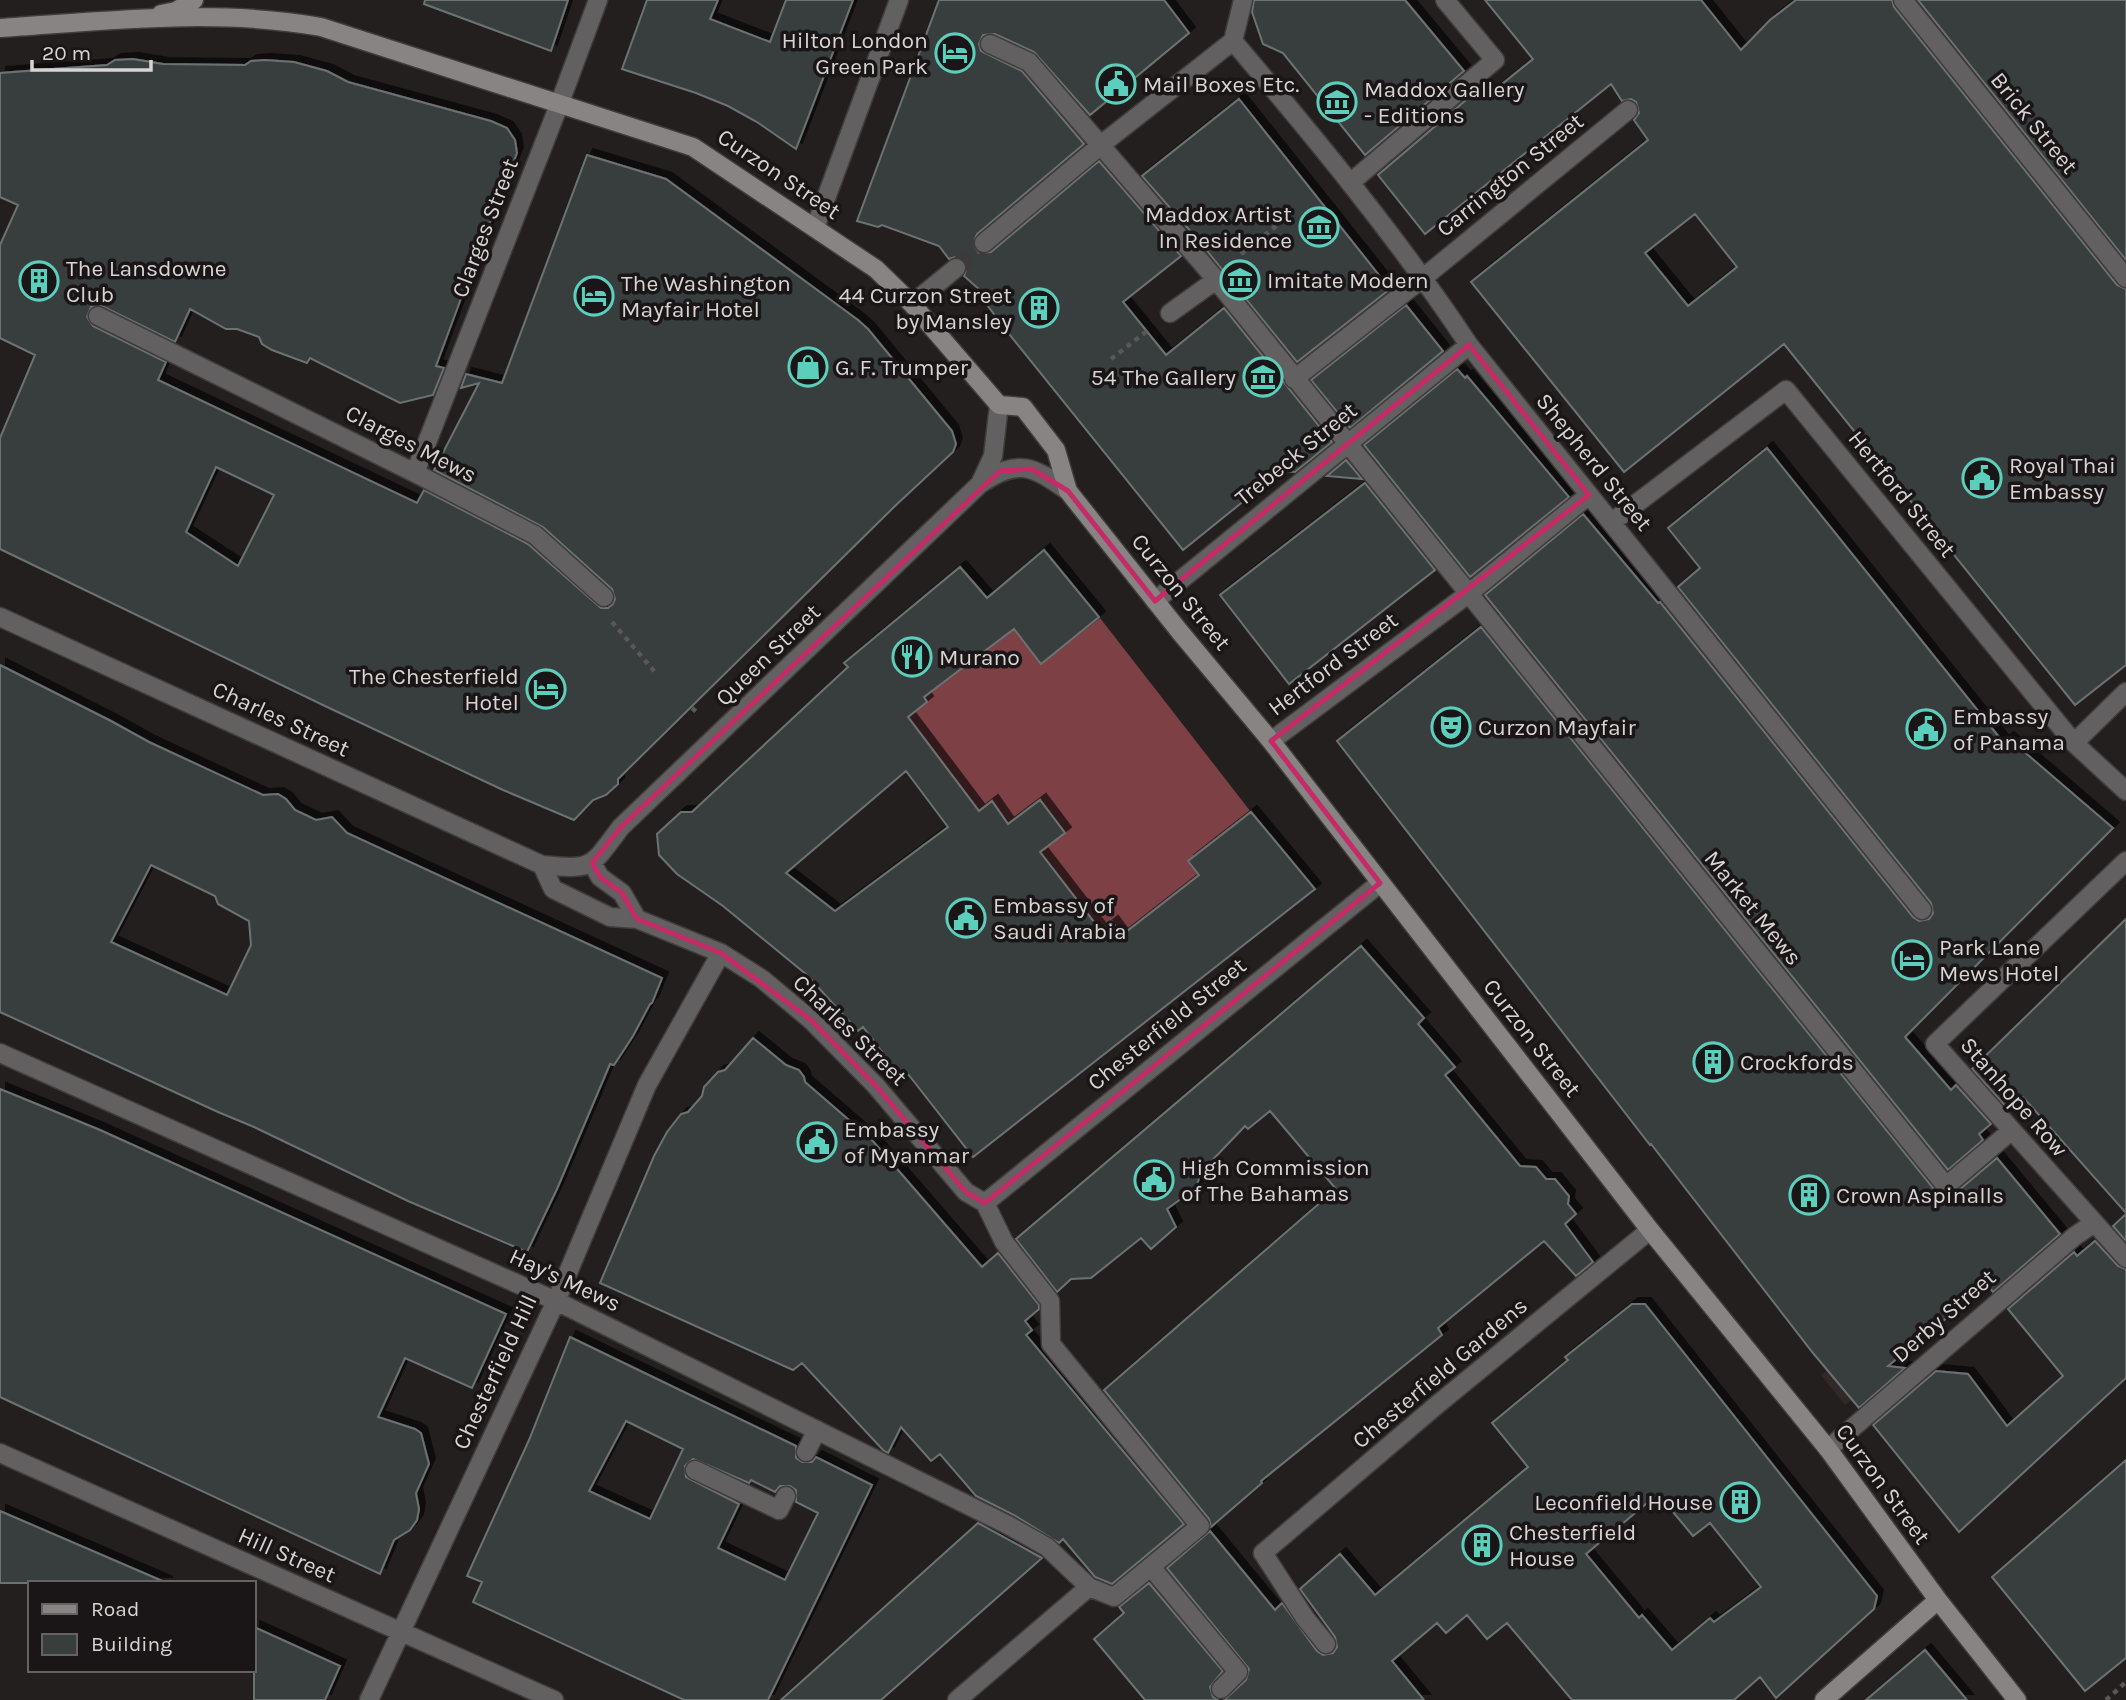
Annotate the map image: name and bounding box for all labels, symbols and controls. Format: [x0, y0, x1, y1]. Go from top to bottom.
place label: Hilton London Green Park [781, 27, 928, 80]
scale bar [32, 28, 150, 72]
hotel icon: Hilton London Green Park [934, 32, 976, 74]
text: 20 m [42, 41, 91, 65]
public building icon: Mail Boxes Etc. [1095, 63, 1137, 105]
street label: Brick Street [1985, 67, 2083, 180]
place label: Mail Boxes Etc. [1143, 71, 1299, 98]
place label: Maddox Gallery - Editions [1364, 76, 1525, 129]
museum icon: Maddox Gallery - Editions [1316, 81, 1358, 123]
street label: Carrington Street [1431, 107, 1589, 242]
street label: Curzon Street [712, 123, 846, 225]
street label: Clarges Street [446, 154, 524, 301]
place label: Maddox Artist In Residence [1145, 201, 1292, 254]
museum icon: Maddox Artist In Residence [1298, 206, 1340, 248]
place label: The Lansdowne Club [66, 255, 227, 308]
museum icon: Imitate Modern [1219, 259, 1261, 301]
building icon: The Lansdowne Club [18, 260, 60, 302]
place label: Imitate Modern [1267, 267, 1429, 294]
place label: The Washington Mayfair Hotel [621, 270, 791, 323]
hotel icon: The Washington Mayfair Hotel [573, 275, 615, 317]
place label: 44 Curzon Street by Mansley [839, 282, 1012, 335]
building icon: 44 Curzon Street by Mansley [1018, 287, 1060, 329]
shop icon: G. F. Trumper [787, 346, 829, 388]
place label: G. F. Trumper [835, 354, 969, 381]
museum icon: 54 The Gallery [1242, 356, 1284, 398]
place label: 54 The Gallery [1091, 364, 1236, 391]
street label: Shepherd Street [1530, 388, 1658, 537]
street label: Trebeck Street [1230, 396, 1363, 511]
street label: Clarges Mews [341, 399, 481, 489]
street label: Hertford Street [1843, 425, 1962, 563]
place label: Royal Thai Embassy [2009, 452, 2116, 505]
public building icon: Royal Thai Embassy [1961, 457, 2003, 499]
street label: Curzon Street [1126, 528, 1236, 656]
street label: Queen Street [710, 598, 826, 712]
street label: Hertford Street [1263, 606, 1403, 721]
restaurant icon: Murano [891, 636, 933, 678]
place label: Murano [939, 644, 1020, 671]
place label: The Chesterfield Hotel [349, 663, 519, 716]
hotel icon: The Chesterfield Hotel [525, 668, 567, 710]
street label: Charles Street [208, 676, 354, 763]
place label: Embassy of Panama [1953, 703, 2065, 756]
theatre icon: Curzon Mayfair [1430, 706, 1472, 748]
public building icon: Embassy of Panama [1905, 708, 1947, 750]
place label: Curzon Mayfair [1478, 714, 1636, 741]
street label: Market Mews [1699, 845, 1807, 971]
place label: Embassy of Saudi Arabia [993, 892, 1127, 945]
public building icon: Embassy of Saudi Arabia [945, 897, 987, 939]
place label: Park Lane Mews Hotel [1939, 934, 2059, 987]
hotel icon: Park Lane Mews Hotel [1891, 939, 1933, 981]
street label: Chesterfield Street [1082, 952, 1252, 1096]
street label: Charles Street [787, 969, 913, 1091]
street label: Curzon Street [1478, 974, 1587, 1103]
street label: Stanhope Row [1955, 1032, 2073, 1163]
building icon: Crockfords [1692, 1041, 1734, 1083]
place label: Crockfords [1740, 1049, 1854, 1076]
place label: Embassy of Myanmar [844, 1116, 970, 1169]
public building icon: Embassy of Myanmar [796, 1121, 838, 1163]
place label: High Commission of The Bahamas [1181, 1154, 1370, 1207]
public building icon: High Commission of The Bahamas [1133, 1159, 1175, 1201]
building icon: Crown Aspinalls [1788, 1174, 1830, 1216]
place label: Crown Aspinalls [1836, 1182, 2004, 1209]
street label: Hay's Mews [505, 1243, 625, 1317]
street label: Derby Street [1887, 1264, 2002, 1368]
street label: Chesterfield Hill [447, 1290, 543, 1454]
street label: Chesterfield Gardens [1347, 1292, 1533, 1454]
street label: Curzon Street [1830, 1418, 1936, 1550]
building icon: Leconfield House [1719, 1481, 1761, 1523]
place label: Leconfield House [1534, 1489, 1713, 1516]
place label: Chesterfield House [1509, 1519, 1636, 1572]
street label: Hill Street [234, 1522, 340, 1589]
building icon: Chesterfield House [1461, 1524, 1503, 1566]
legend [28, 1581, 256, 1672]
text: Road [91, 1597, 139, 1621]
text: Building [91, 1632, 172, 1656]

